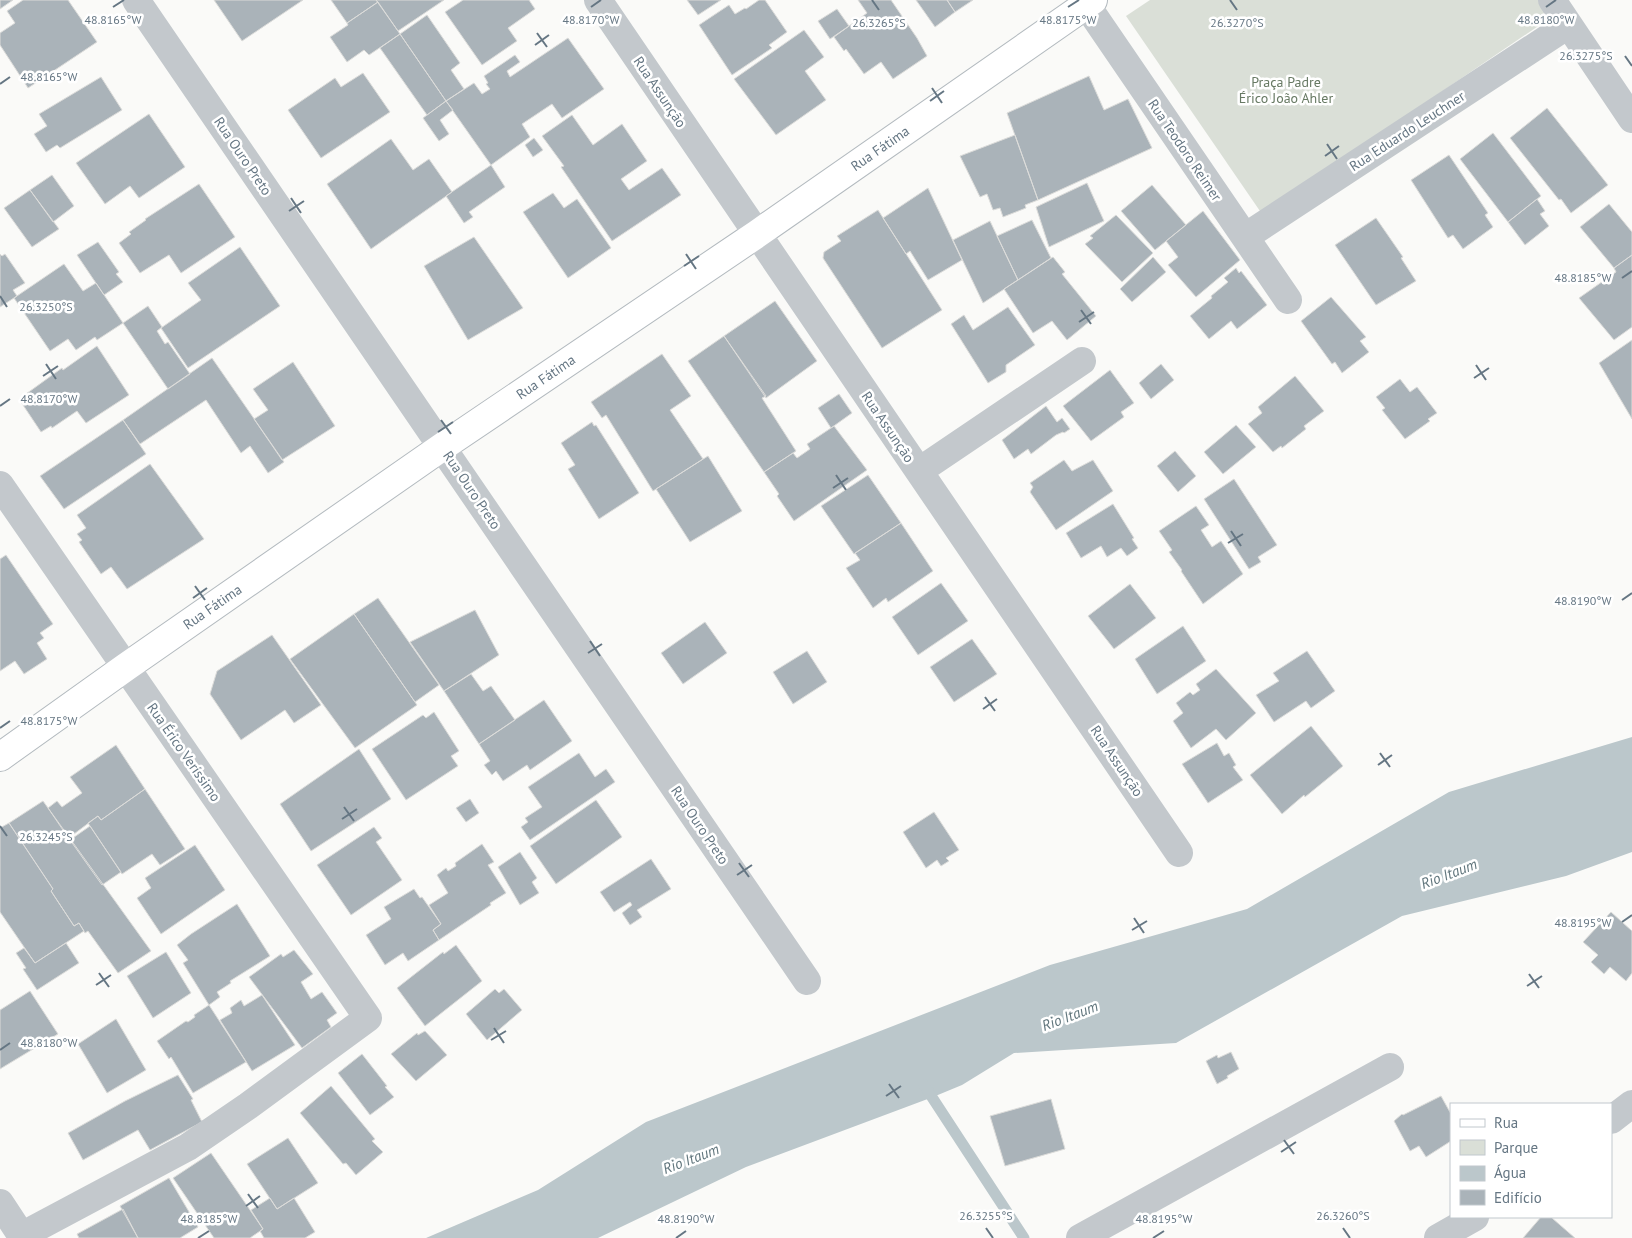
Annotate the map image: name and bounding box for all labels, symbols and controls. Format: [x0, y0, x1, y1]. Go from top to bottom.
text: 48.8165°W [85, 12, 141, 27]
text: 48.8170°W [563, 12, 619, 27]
text: 48.8175°W [1040, 12, 1096, 27]
text: 48.8180°W [1518, 12, 1574, 27]
text: 26.3265°S [852, 15, 906, 30]
text: 26.3270°S [1210, 15, 1264, 30]
text: 26.3275°S [1559, 48, 1613, 63]
street label: Rua Assunção [630, 53, 690, 131]
text: 48.8165°W [21, 69, 77, 84]
park label: Praça Padre Érico João Ahler [1239, 73, 1333, 107]
street label: Rua Eduardo Leuchner [1346, 87, 1468, 175]
street label: Rua Teodoro Reimer [1144, 96, 1226, 205]
street label: Rua Ouro Preto [210, 113, 276, 199]
street label: Rua Fátima [847, 122, 913, 175]
text: 48.8185°W [1555, 270, 1611, 285]
text: 26.3250°S [19, 299, 73, 314]
street label: Rua Fátima [513, 351, 579, 403]
street label: Rua Assunção [858, 388, 918, 466]
text: 48.8170°W [21, 391, 77, 406]
street label: Rua Ouro Preto [439, 447, 505, 533]
street label: Rua Fátima [179, 580, 245, 634]
text: 48.8190°W [1555, 593, 1611, 608]
street label: Rua Érico Veríssimo [143, 699, 225, 805]
text: 48.8175°W [21, 713, 77, 728]
street label: Rua Assunção [1087, 722, 1147, 800]
street label: Rua Ouro Preto [667, 782, 733, 868]
text: 26.3245°S [19, 829, 73, 844]
water label: Rio Itaum [1418, 854, 1480, 893]
text: 48.8195°W [1555, 915, 1611, 930]
water label: Rio Itaum [1039, 996, 1101, 1035]
text: 48.8180°W [21, 1035, 77, 1050]
legend [1450, 1103, 1612, 1218]
text: Rua [1494, 1113, 1518, 1132]
text: Parque [1494, 1138, 1538, 1157]
water label: Rio Itaum [660, 1139, 722, 1178]
text: Água [1494, 1163, 1526, 1182]
text: Edifício [1494, 1188, 1542, 1207]
text: 26.3255°S [959, 1208, 1013, 1223]
text: 26.3260°S [1316, 1208, 1370, 1223]
text: 48.8185°W [181, 1211, 237, 1226]
text: 48.8190°W [658, 1211, 714, 1226]
text: 48.8195°W [1136, 1211, 1192, 1226]

